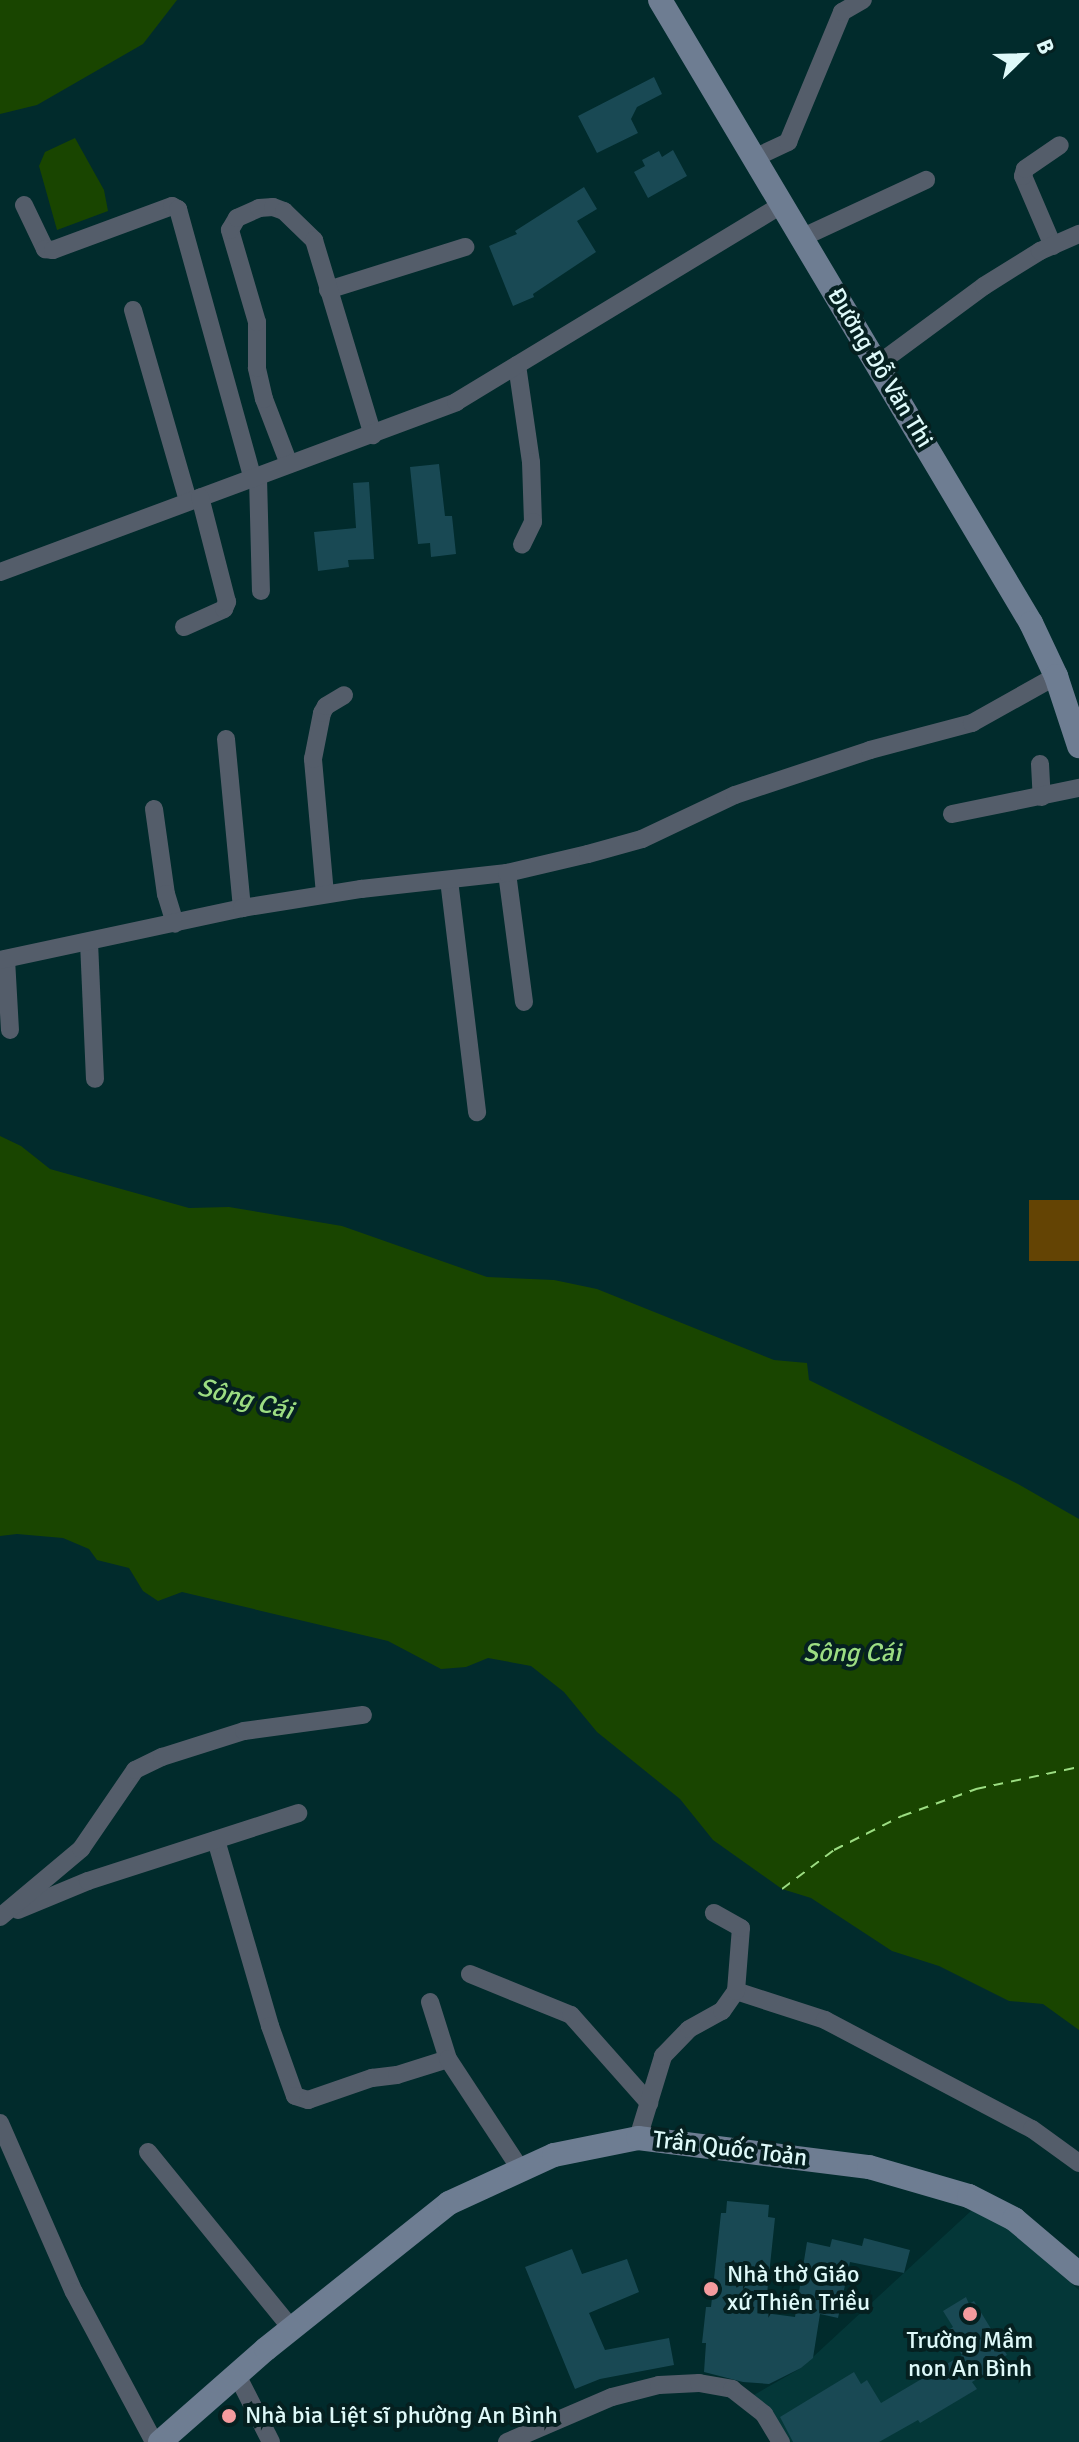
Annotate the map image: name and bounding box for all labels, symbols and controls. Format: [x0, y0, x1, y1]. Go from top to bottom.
north arrow [983, 16, 1063, 96]
text: B [1030, 35, 1061, 58]
street label: Đường Đỗ Văn Thi [821, 283, 939, 453]
water label: Sông Cái [194, 1372, 296, 1428]
water label: Sông Cái [803, 1638, 901, 1670]
street label: Trần Quốc Toản [651, 2125, 809, 2173]
place label: Nhà thờ Giáo xứ Thiên Triều [727, 2261, 870, 2317]
marker: Nhà thờ Giáo xứ Thiên Triều [702, 2280, 720, 2298]
marker: Trường Mầm non An Bình [961, 2305, 979, 2323]
place label: Trường Mầm non An Bình [907, 2327, 1033, 2383]
place label: Nhà bia Liệt sĩ phường An Bình [245, 2402, 558, 2430]
marker: Nhà bia Liệt sĩ phường An Bình [220, 2407, 238, 2425]

